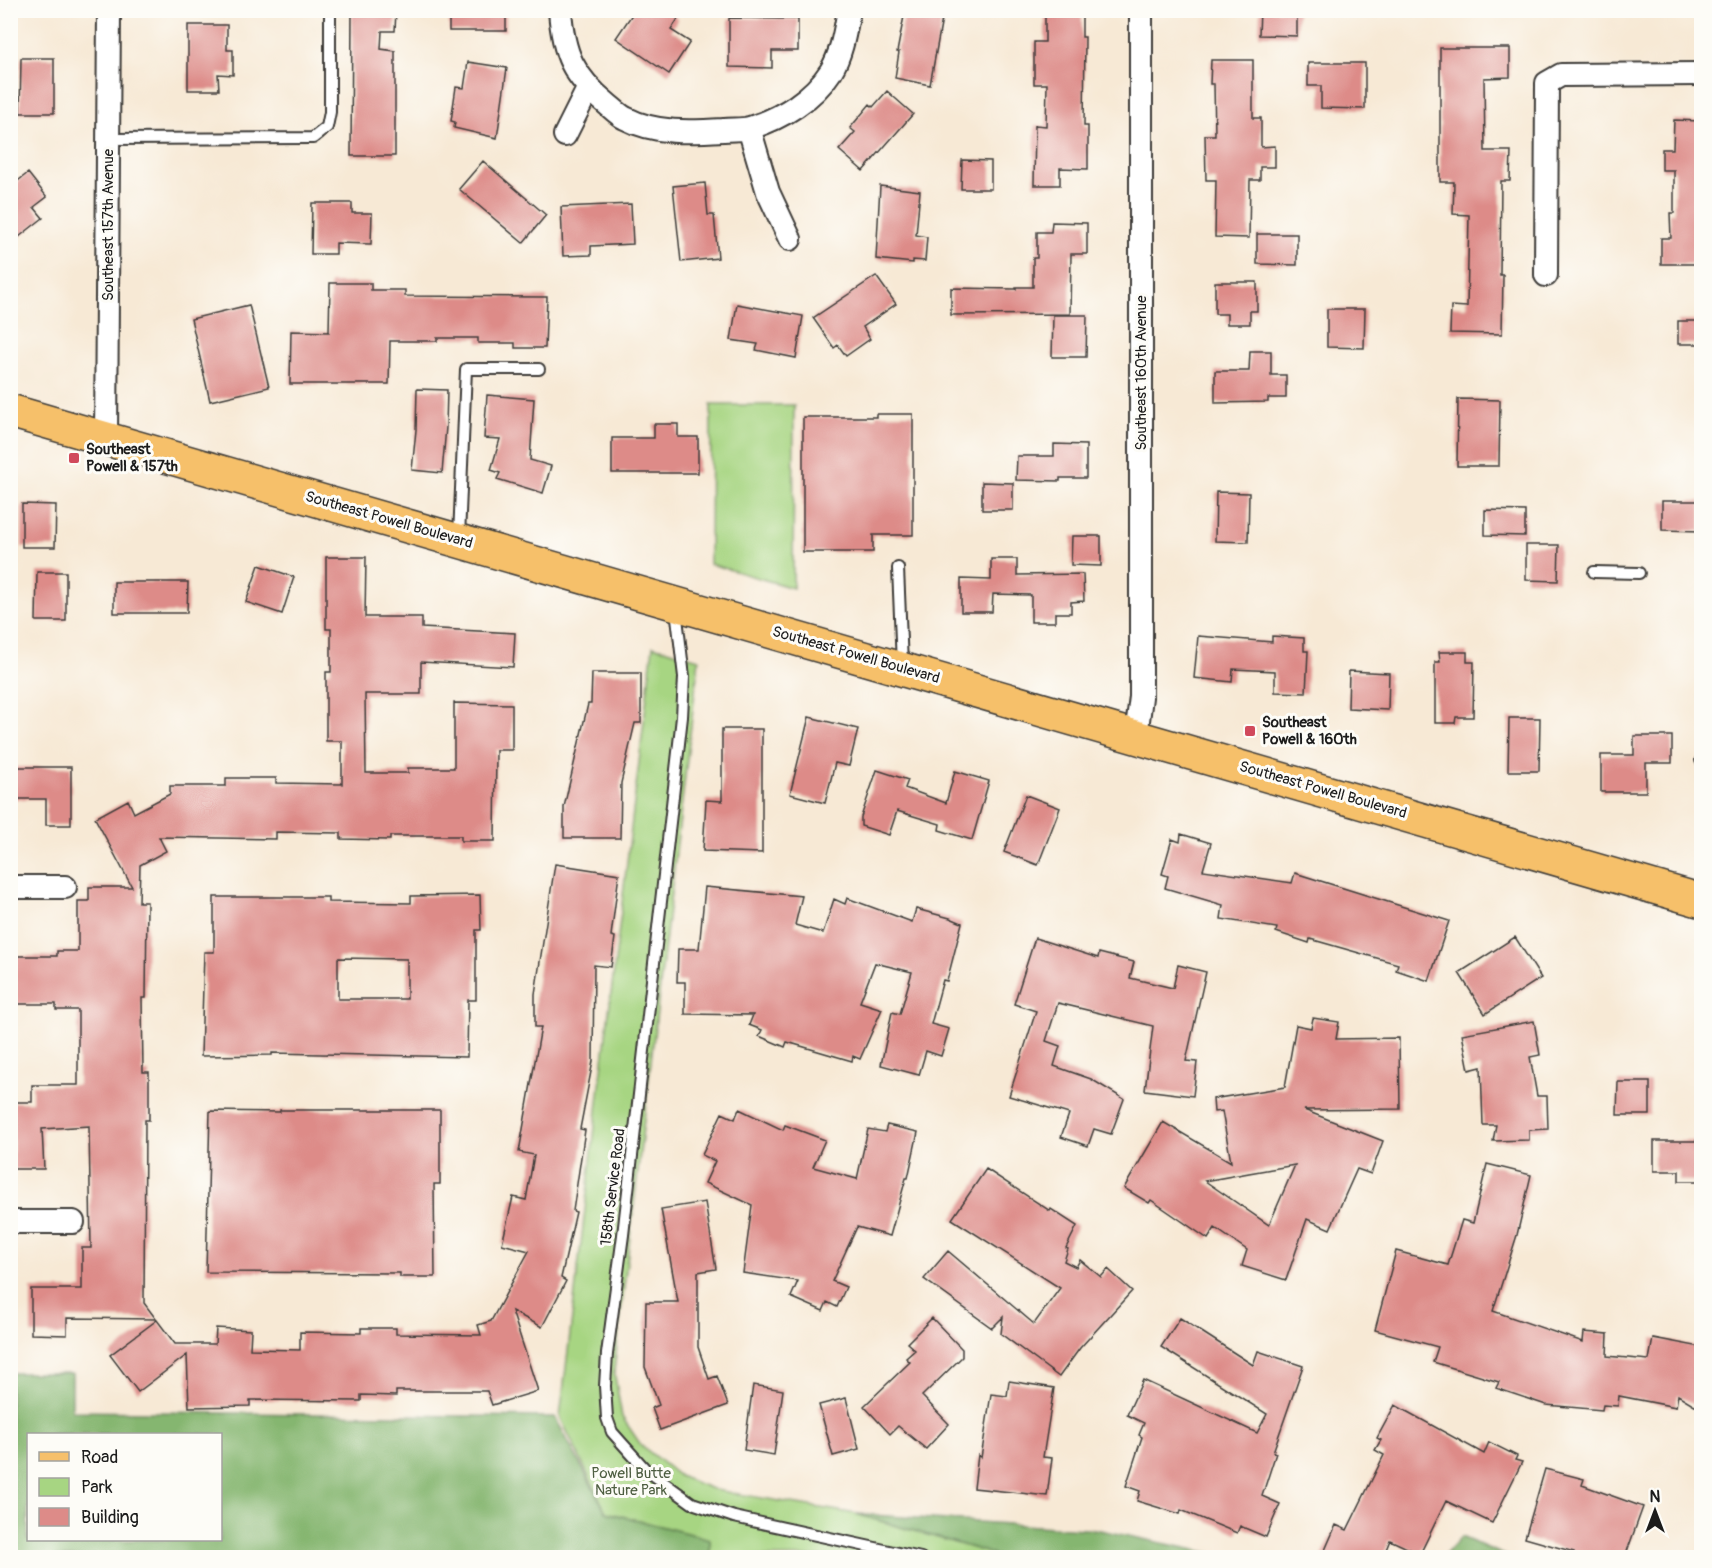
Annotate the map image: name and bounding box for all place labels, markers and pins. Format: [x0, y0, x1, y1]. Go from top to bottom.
place label: Southeast Powell & 157th [86, 440, 178, 476]
marker: Southeast Powell & 157th [67, 451, 81, 465]
place label: Southeast Powell & 160th [1262, 713, 1357, 749]
marker: Southeast Powell & 160th [1243, 724, 1257, 738]

